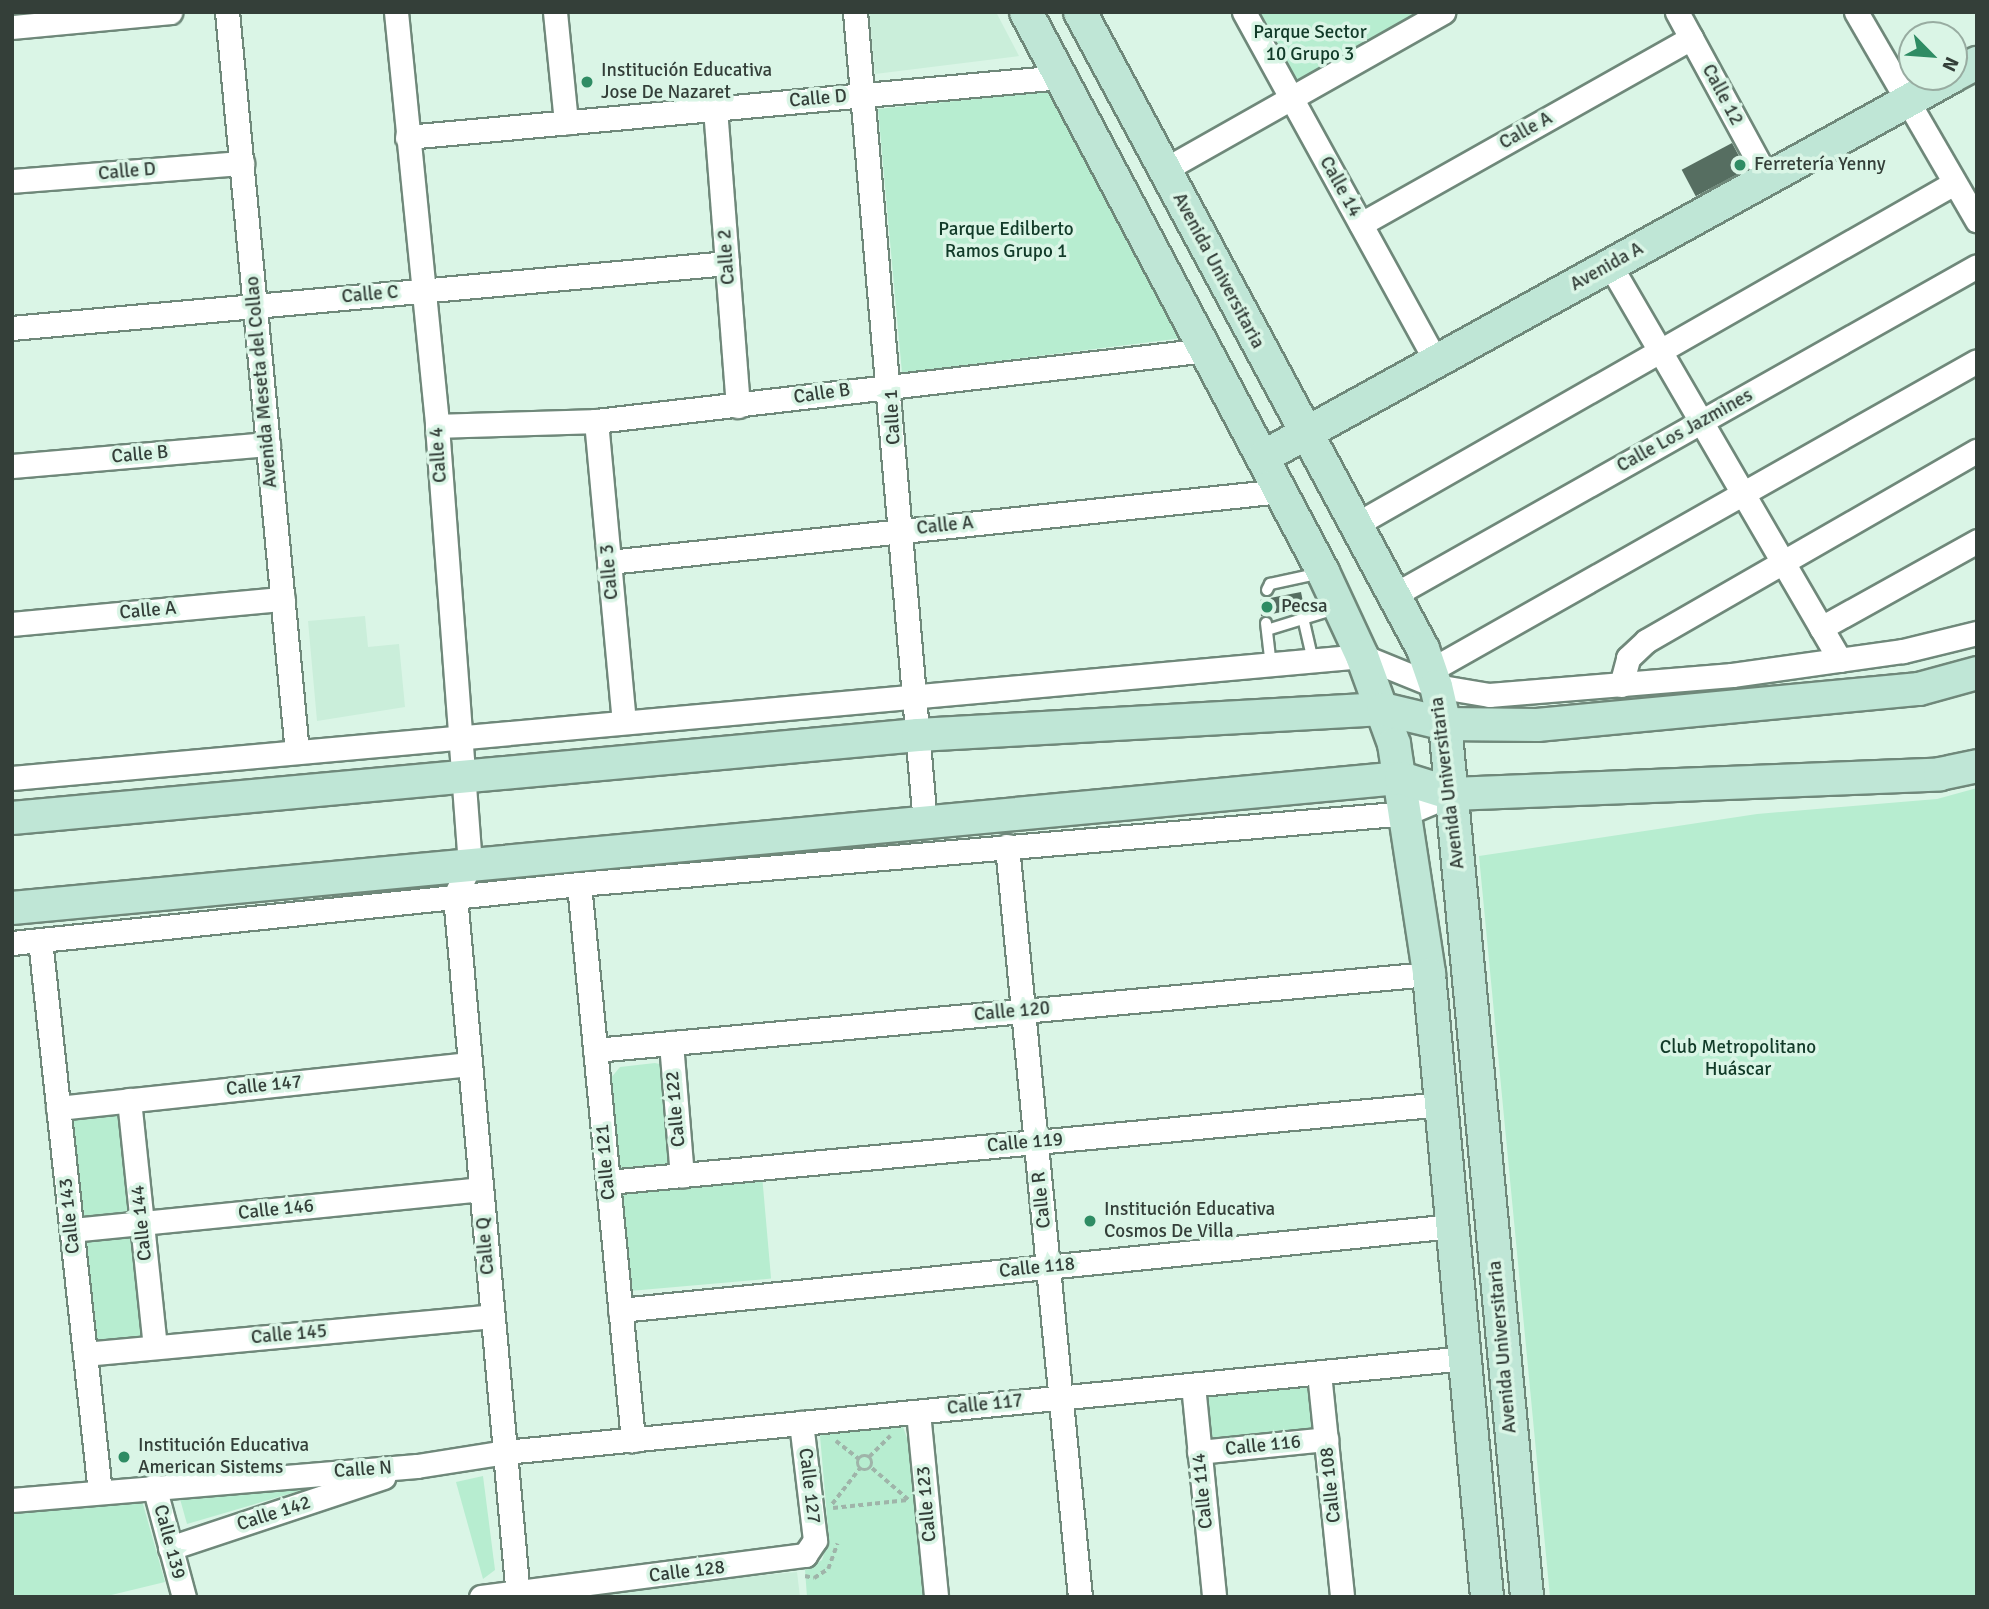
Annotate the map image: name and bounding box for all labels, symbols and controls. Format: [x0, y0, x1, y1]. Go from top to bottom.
north arrow [1898, 21, 1968, 91]
park label: Parque Sector 10 Grupo 3 [1253, 22, 1367, 66]
text: N [1937, 53, 1964, 75]
place label: Institución Educativa Jose De Nazaret [601, 60, 772, 104]
street label: Calle 12 [1696, 61, 1748, 129]
marker: Institución Educativa Jose De Nazaret [579, 74, 595, 90]
street label: Calle D [788, 85, 848, 113]
street label: Calle A [1496, 107, 1556, 155]
street label: Calle 14 [1314, 153, 1366, 221]
place label: Ferretería Yenny [1754, 154, 1886, 176]
marker: Ferretería Yenny [1732, 157, 1748, 173]
street label: Calle D [97, 158, 157, 186]
street label: Avenida Universitaria [1167, 189, 1269, 353]
park label: Parque Edilberto Ramos Grupo 1 [938, 219, 1074, 263]
street label: Calle 2 [714, 228, 740, 286]
street label: Avenida A [1566, 238, 1648, 296]
street label: Avenida Meseta del Collao [241, 275, 283, 489]
street label: Calle C [341, 281, 399, 309]
street label: Calle B [792, 379, 852, 409]
street label: Calle Los Jazmines [1613, 384, 1757, 478]
street label: Calle 1 [880, 389, 906, 445]
street label: Calle 4 [426, 426, 452, 484]
street label: Calle B [111, 441, 169, 469]
street label: Calle A [915, 512, 975, 540]
street label: Calle 3 [596, 543, 624, 601]
place label: Pecsa [1281, 596, 1328, 618]
street label: Calle A [119, 597, 177, 625]
marker: Pecsa [1259, 599, 1275, 615]
street label: Avenida Universitaria [1426, 696, 1470, 870]
street label: Calle 120 [973, 997, 1051, 1027]
park label: Club Metropolitano Huáscar [1660, 1037, 1816, 1081]
street label: Calle 122 [661, 1070, 691, 1148]
street label: Calle 147 [225, 1071, 303, 1101]
street label: Calle 121 [591, 1123, 621, 1201]
street label: Calle 119 [986, 1128, 1064, 1158]
street label: Calle R [1028, 1171, 1056, 1229]
street label: Calle 143 [55, 1177, 85, 1255]
street label: Calle 144 [127, 1184, 157, 1262]
street label: Calle 146 [237, 1195, 315, 1225]
place label: Institución Educativa Cosmos De Villa [1104, 1199, 1275, 1243]
marker: Institución Educativa Cosmos De Villa [1082, 1213, 1098, 1229]
street label: Calle Q [472, 1216, 500, 1276]
street label: Calle 118 [998, 1253, 1076, 1283]
street label: Avenida Universitaria [1484, 1260, 1522, 1434]
street label: Calle 145 [250, 1320, 328, 1350]
street label: Calle 117 [946, 1390, 1024, 1420]
street label: Calle 116 [1224, 1431, 1302, 1461]
place label: Institución Educativa American Sistems [138, 1435, 309, 1479]
street label: Calle 108 [1316, 1446, 1346, 1524]
street label: Calle 127 [793, 1447, 825, 1525]
marker: Institución Educativa American Sistems [116, 1449, 132, 1465]
street label: Calle 114 [1188, 1452, 1218, 1530]
street label: Calle N [333, 1457, 393, 1483]
street label: Calle 123 [912, 1465, 942, 1543]
street label: Calle 142 [234, 1491, 314, 1537]
street label: Calle 139 [148, 1502, 190, 1582]
street label: Calle 128 [648, 1556, 726, 1588]

